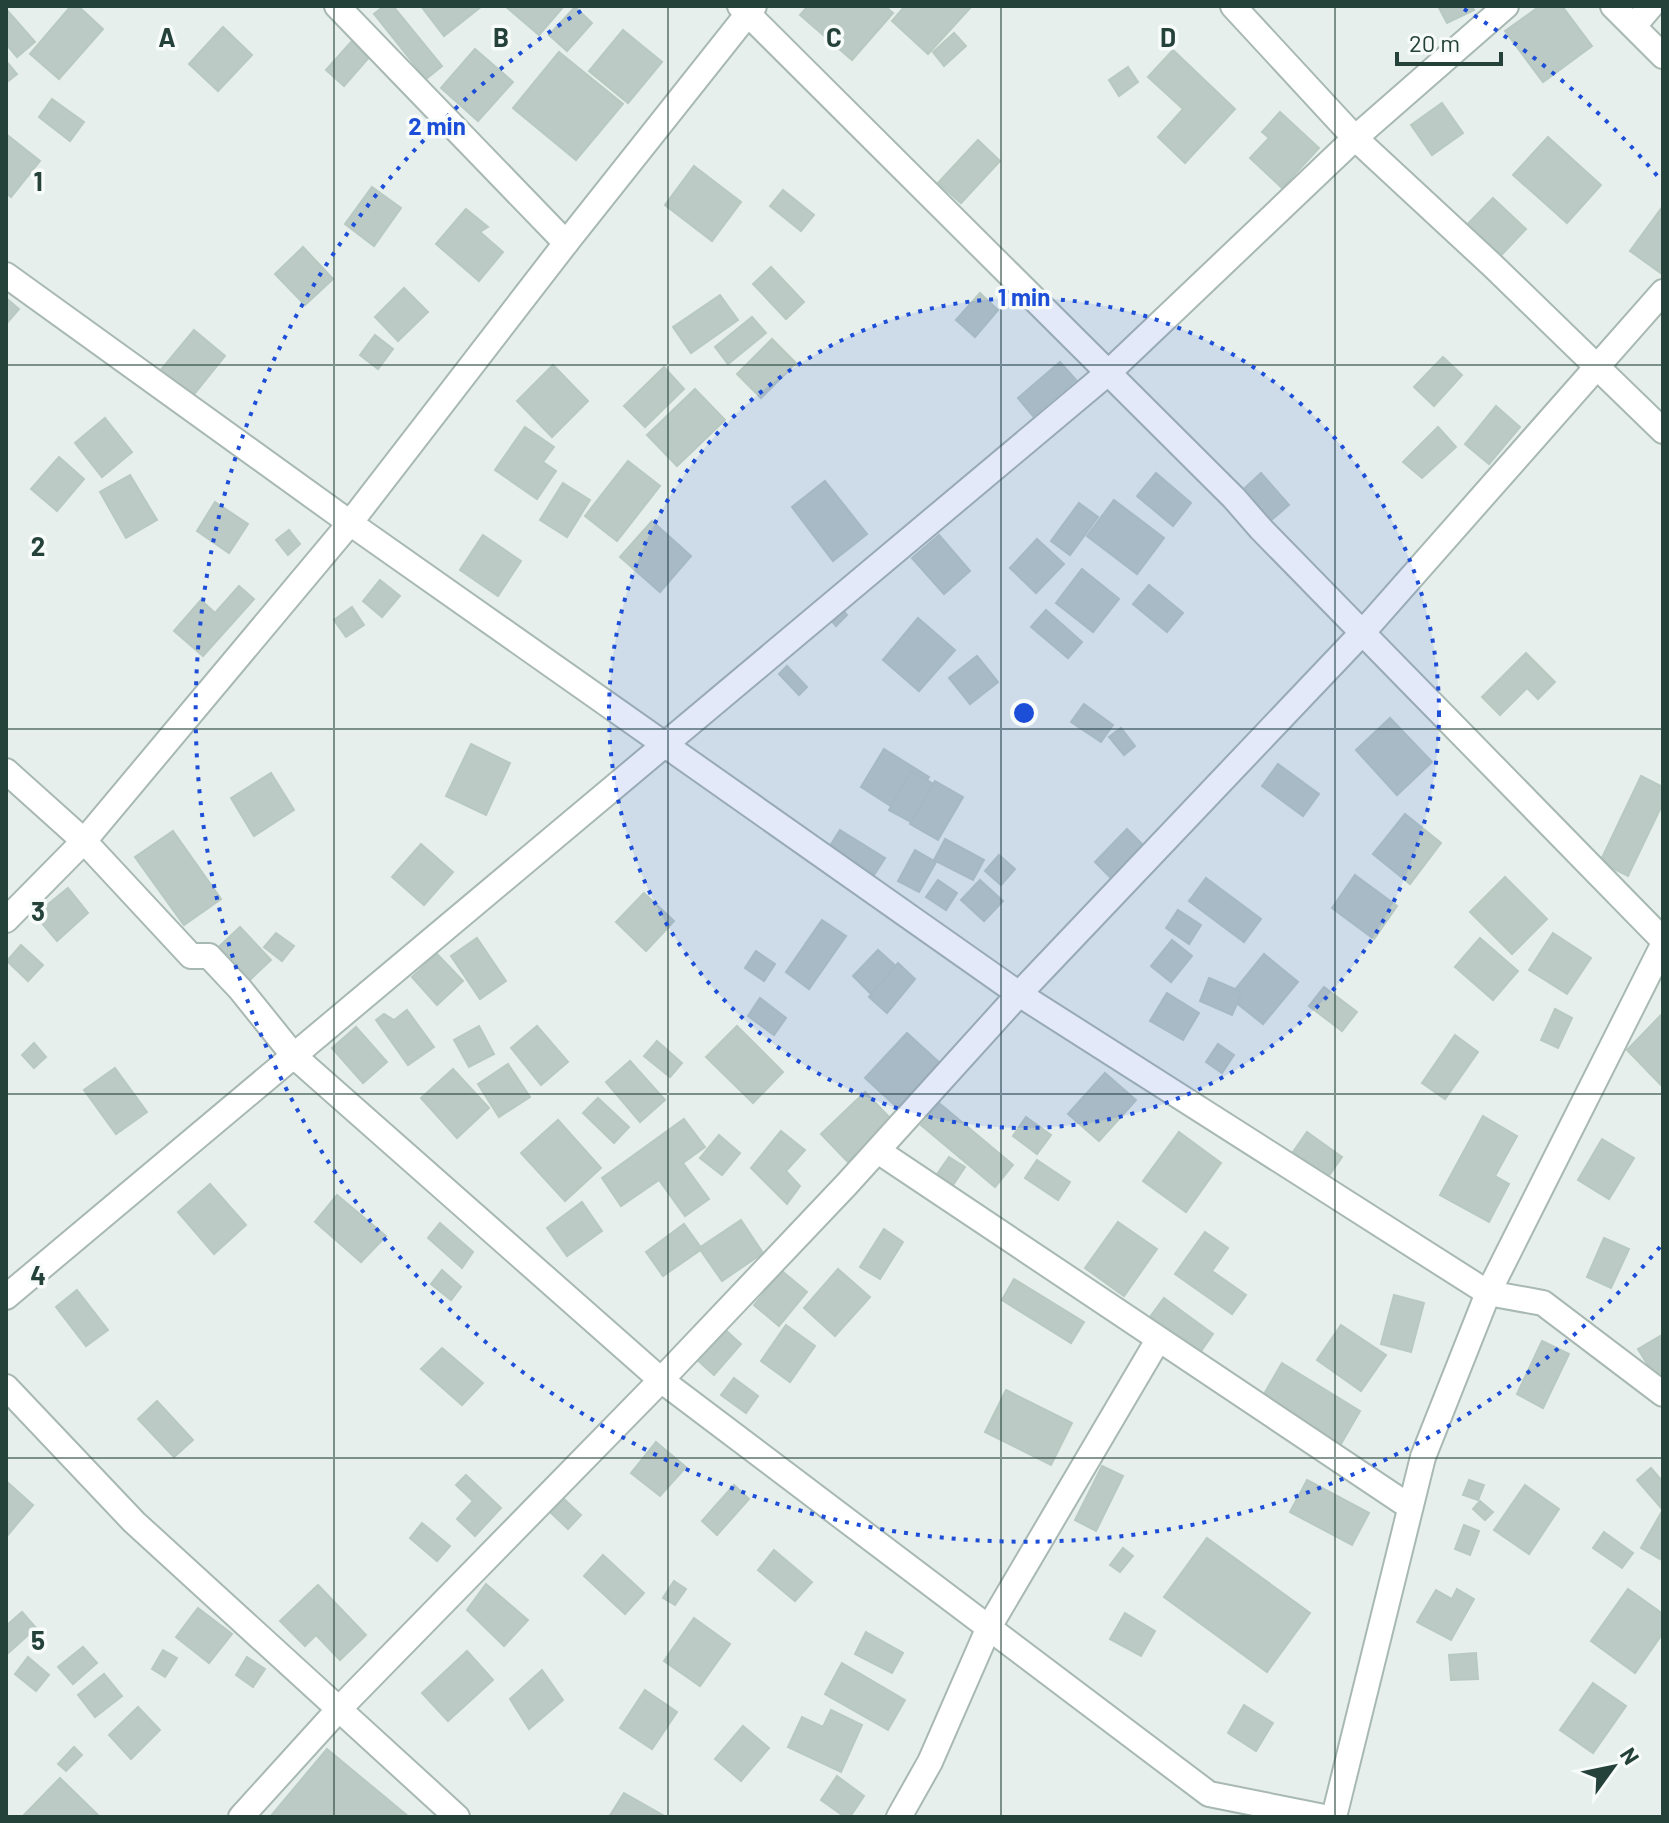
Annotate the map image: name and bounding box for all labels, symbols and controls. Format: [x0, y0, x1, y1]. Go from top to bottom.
scale bar [1397, 16, 1501, 66]
text: A [158, 21, 176, 52]
text: B [493, 21, 509, 52]
text: C [826, 21, 842, 52]
text: D [1160, 21, 1176, 52]
text: 20 m [1409, 28, 1460, 57]
text: 2 min [408, 111, 466, 140]
text: 1 [33, 165, 43, 196]
text: 1 min [998, 282, 1050, 311]
text: 2 [31, 530, 45, 561]
centre of rings [1010, 699, 1038, 727]
text: 3 [31, 895, 45, 926]
text: 4 [30, 1259, 46, 1290]
text: 5 [31, 1624, 45, 1655]
north arrow [1573, 1727, 1653, 1807]
text: N [1616, 1742, 1646, 1769]

